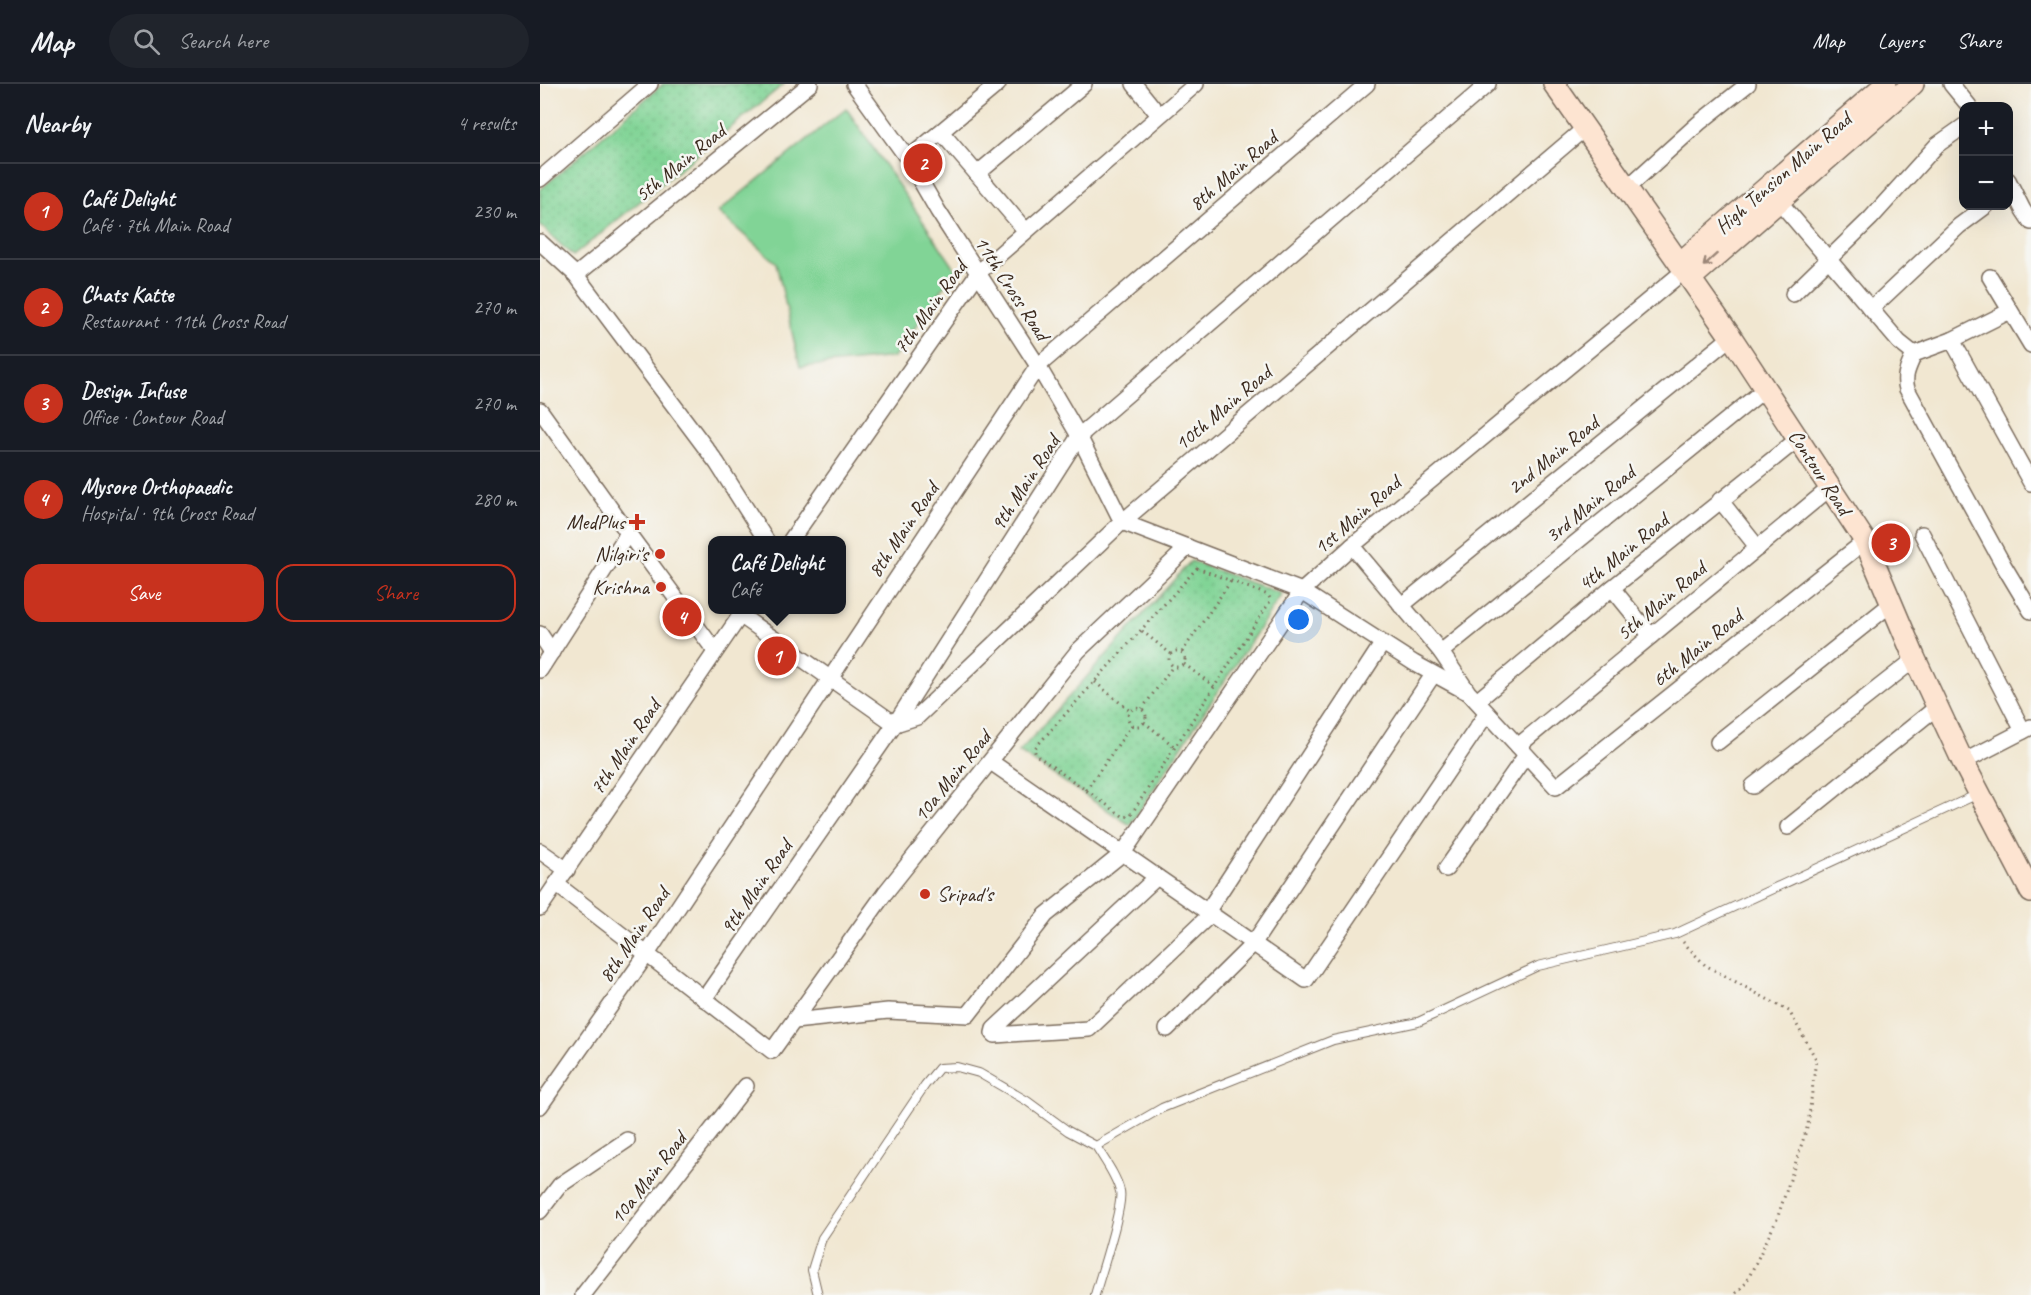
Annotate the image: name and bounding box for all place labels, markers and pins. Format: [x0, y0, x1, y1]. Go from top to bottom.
pin: 2 [904, 140, 943, 185]
place label: MedPlus [566, 509, 627, 535]
marker: MedPlus [630, 515, 644, 529]
pin: 3 [1872, 520, 1910, 566]
place label: Nilgiri's [595, 541, 650, 567]
marker: Nilgiri's [653, 547, 667, 561]
place label: Krishna [592, 574, 651, 600]
marker: Krishna [654, 580, 668, 594]
pin: 4 [662, 594, 702, 640]
pin: 1 [758, 634, 796, 678]
place label: Sripad's [937, 881, 995, 907]
marker: Sripad's [918, 887, 932, 901]

